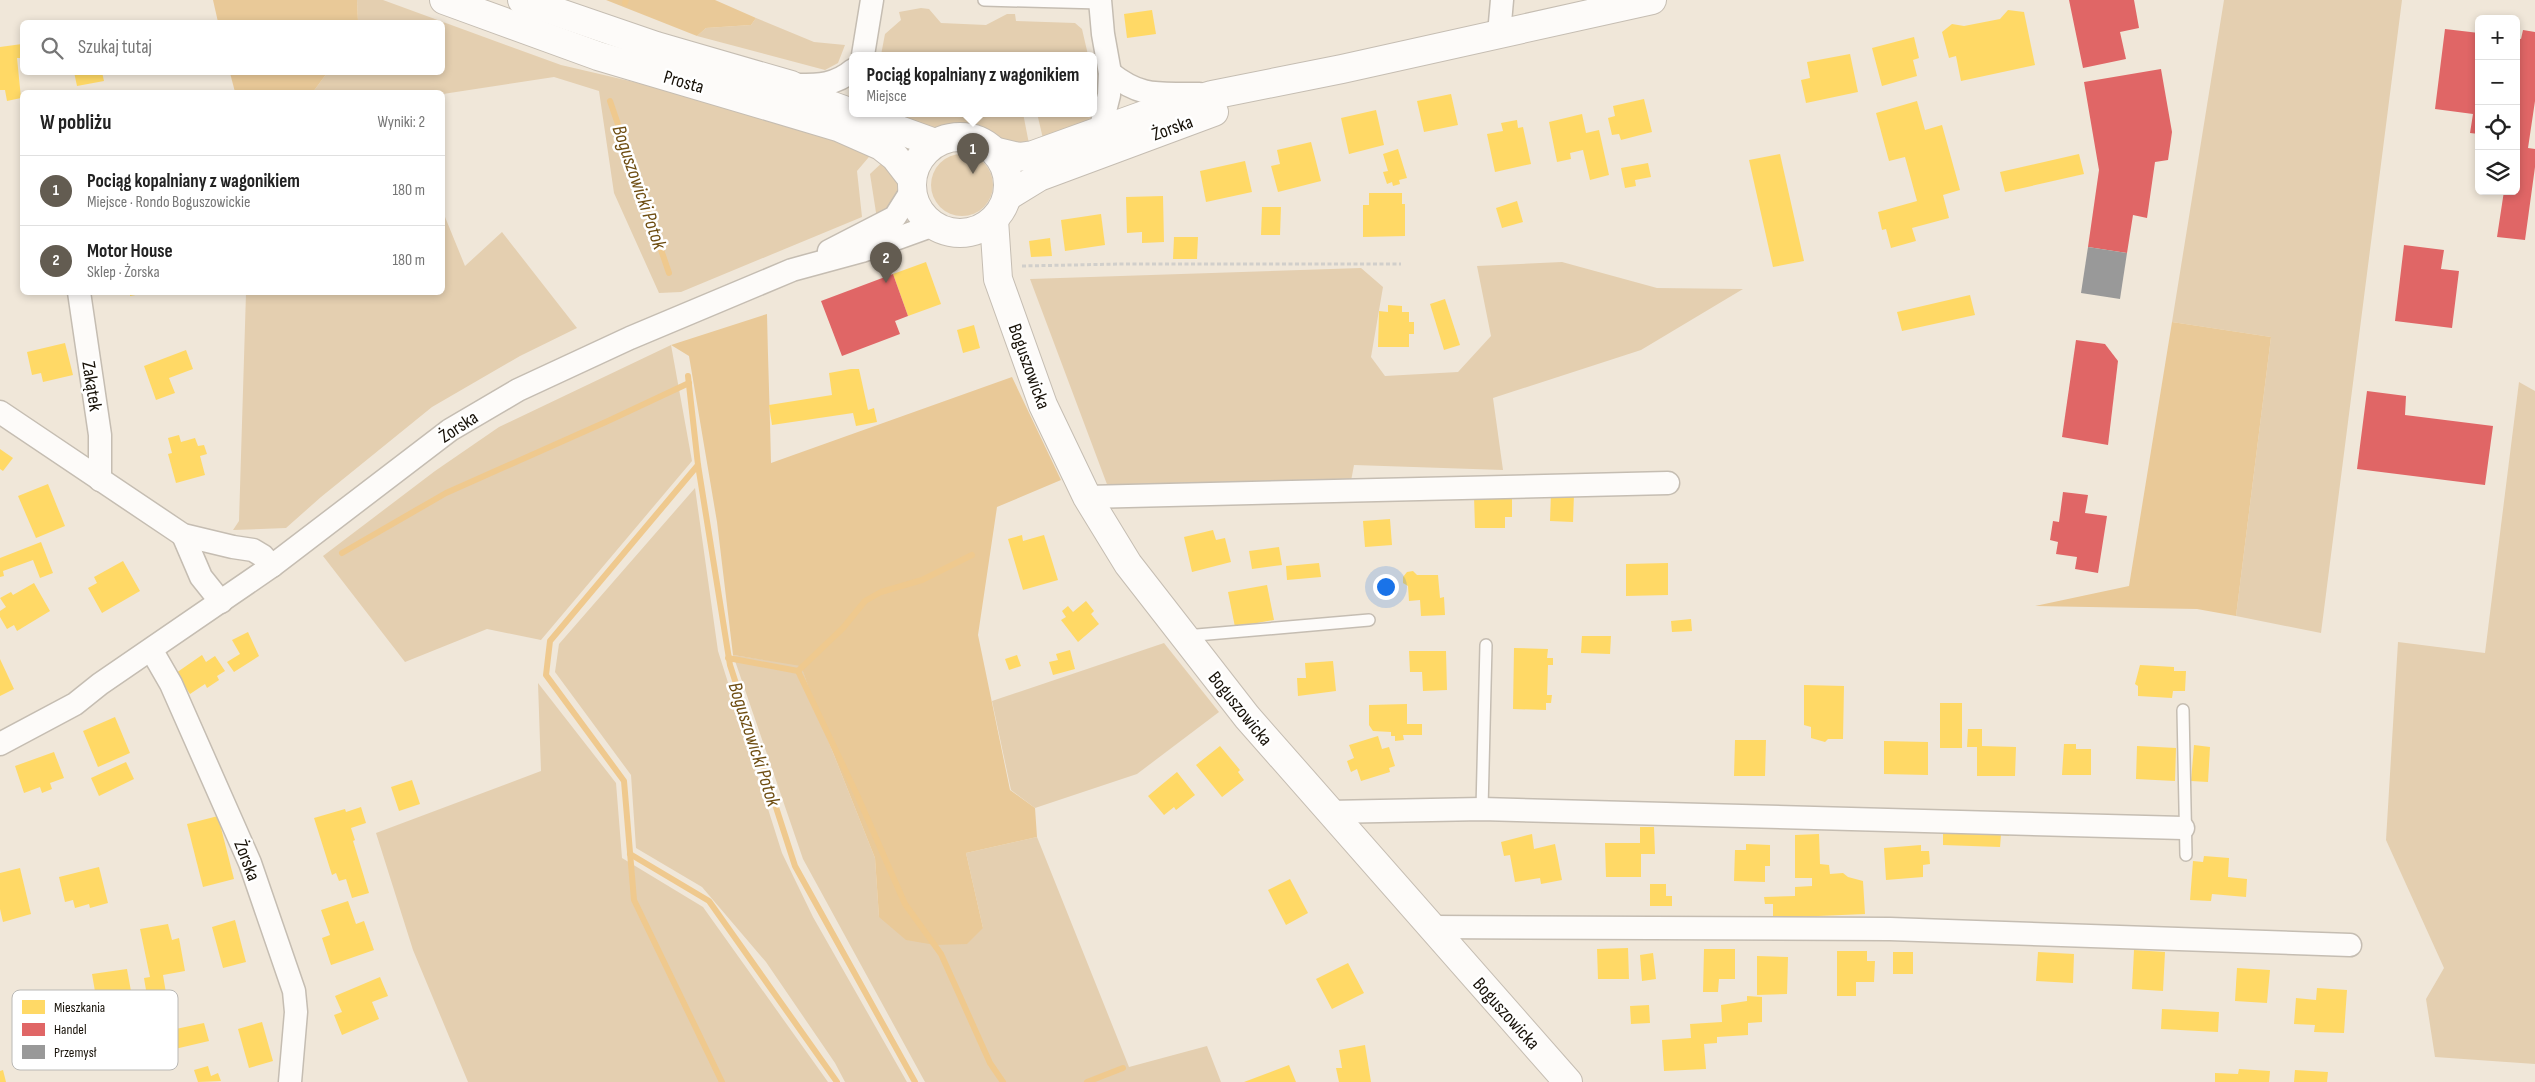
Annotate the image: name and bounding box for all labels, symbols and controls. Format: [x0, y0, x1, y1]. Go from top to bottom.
map controls [2475, 15, 2520, 195]
button: + [2475, 15, 2520, 60]
search box [20, 20, 445, 75]
icon: search [38, 34, 66, 62]
text: Szukaj tutaj [78, 36, 152, 59]
popup [849, 52, 1097, 117]
button: − [2475, 60, 2520, 105]
text: Pociąg kopalniany z wagonikiem [867, 64, 1079, 87]
street label: Prosta [661, 66, 706, 99]
text: Miejsce [867, 87, 907, 106]
button: locate [2475, 105, 2520, 150]
text: W pobliżu [40, 110, 111, 135]
street label: Żorska [1149, 110, 1196, 146]
text: Wyniki: 2 [377, 113, 425, 132]
water label: Boguszowicki Potok [607, 122, 672, 253]
pin: 1 [957, 133, 989, 174]
button: layers [2475, 150, 2520, 195]
text: Pociąg kopalniany z wagonikiem [87, 170, 300, 193]
text: 1 [53, 181, 59, 200]
text: 180 m [392, 181, 425, 200]
text: Miejsce · Rondo Boguszowickie [87, 193, 250, 212]
text: Motor House [87, 240, 173, 263]
pin: 2 [870, 242, 902, 283]
text: 2 [52, 251, 60, 270]
text: 180 m [392, 251, 425, 270]
text: Sklep · Żorska [87, 263, 160, 282]
street label: Boguszowicka [1003, 321, 1055, 412]
street label: Zakątek [76, 360, 107, 413]
street label: Żorska [435, 406, 483, 448]
your location [1373, 574, 1399, 600]
street label: Boguszowicka [1203, 667, 1277, 751]
water label: Boguszowicki Potok [723, 679, 786, 810]
street label: Żorska [228, 837, 265, 884]
street label: Boguszowicka [1468, 973, 1544, 1055]
legend [12, 990, 178, 1070]
text: Mieszkania [54, 999, 105, 1016]
text: Handel [54, 1021, 87, 1038]
text: Przemysł [54, 1044, 97, 1061]

